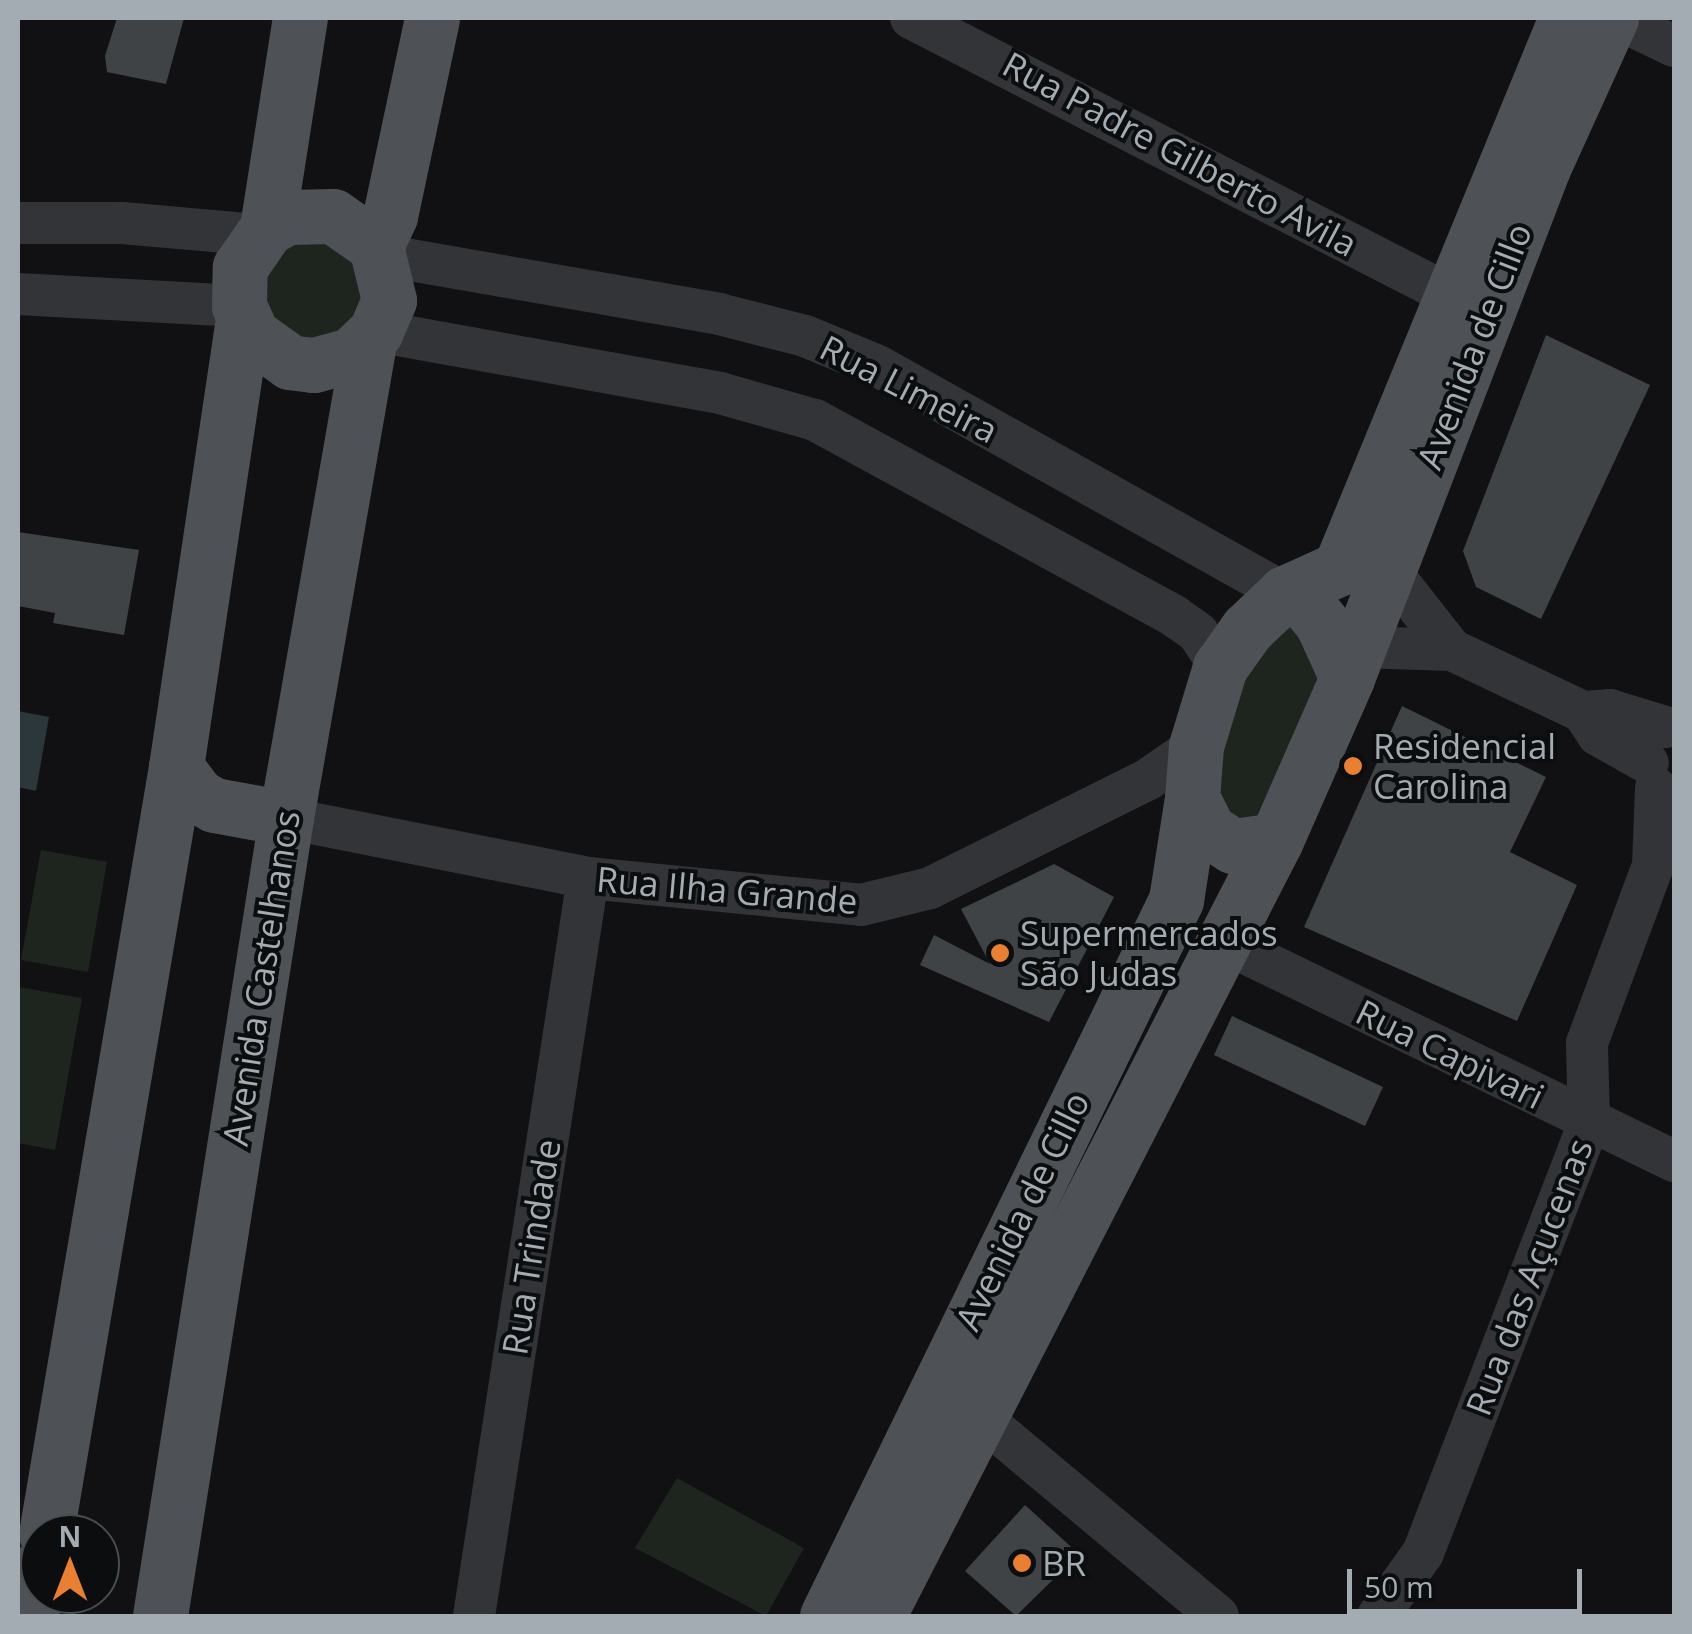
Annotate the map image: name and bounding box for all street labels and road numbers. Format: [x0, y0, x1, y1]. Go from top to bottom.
street label: Rua Padre Gilberto Avila [996, 43, 1364, 265]
street label: Avenida de Cillo [1408, 217, 1540, 475]
street label: Rua Limeira [813, 326, 1005, 452]
street label: Avenida Castelhanos [214, 807, 308, 1149]
street label: Rua Ilha Grande [595, 858, 859, 922]
street label: Rua Capivari [1349, 991, 1551, 1117]
street label: Avenida de Cillo [946, 1085, 1098, 1337]
street label: Rua das Açucenas [1457, 1133, 1601, 1421]
street label: Rua Trindade [493, 1136, 569, 1358]

